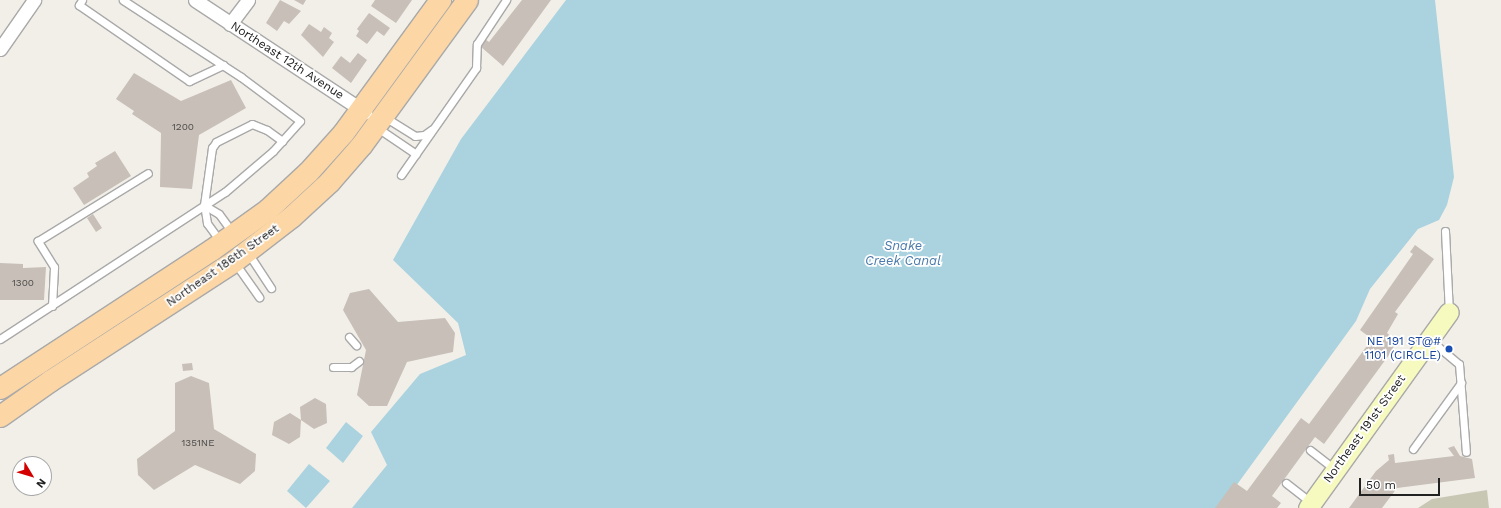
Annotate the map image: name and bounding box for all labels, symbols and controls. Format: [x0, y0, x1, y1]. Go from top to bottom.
street label: Northeast 12th Avenue [227, 19, 347, 103]
house number: 1200 [172, 121, 194, 133]
street label: Northeast 186th Street [164, 222, 282, 310]
water label: Snake Creek Canal [865, 239, 941, 270]
house number: 1300 [12, 277, 34, 289]
place label: NE 191 ST@# 1101 (CIRCLE) [1365, 335, 1441, 363]
marker: NE 191 ST@# 1101 (CIRCLE) [1444, 344, 1454, 354]
street label: Northeast 191st Street [1321, 372, 1409, 486]
house number: 1351NE [181, 437, 215, 449]
north arrow [12, 456, 52, 496]
scale bar [1361, 470, 1442, 496]
text: N [33, 476, 49, 490]
text: 50 m [1366, 478, 1396, 492]

